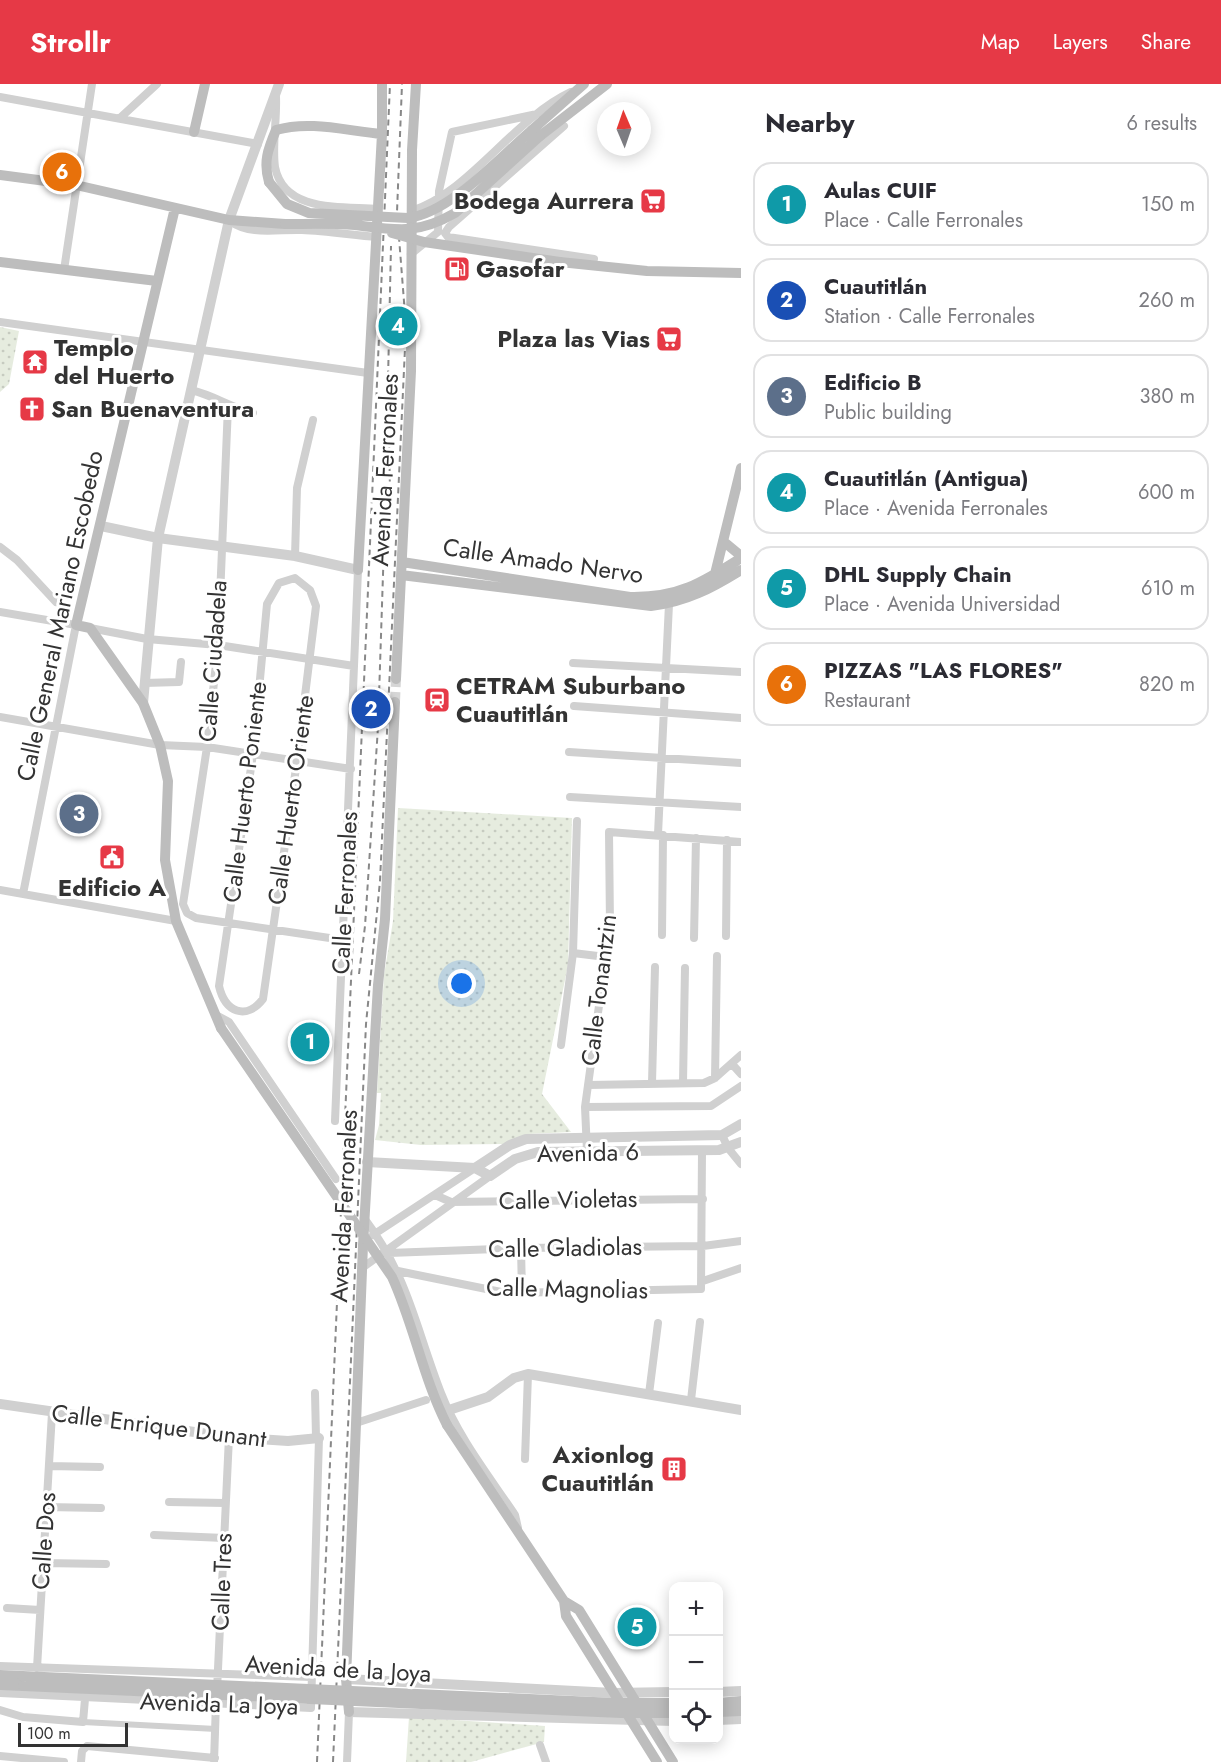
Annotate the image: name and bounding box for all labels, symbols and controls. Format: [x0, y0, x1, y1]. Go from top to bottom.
text: Strollr [30, 22, 111, 63]
text: Map [981, 27, 1020, 57]
text: Layers [1053, 27, 1108, 57]
text: Share [1141, 27, 1191, 57]
north arrow [597, 102, 651, 156]
text: Nearby [765, 104, 854, 142]
text: 6 results [1127, 109, 1197, 138]
pin: 6 [42, 150, 82, 194]
text: Aulas CUIF [824, 174, 937, 206]
place label: Bodega Aurrera [454, 183, 634, 218]
supermarket icon: Bodega Aurrera [638, 186, 668, 216]
text: 1 [781, 190, 792, 219]
text: 150 m [1141, 190, 1195, 219]
text: Place · Calle Ferronales [824, 206, 1023, 235]
place label: Gasofar [476, 251, 565, 286]
fuel station icon: Gasofar [442, 254, 472, 284]
text: Cuautitlán [824, 270, 927, 302]
text: 2 [780, 286, 793, 315]
text: 260 m [1139, 286, 1195, 315]
text: Station · Calle Ferronales [824, 302, 1035, 331]
pin: 4 [378, 304, 418, 348]
place label: Plaza las Vias [497, 321, 650, 356]
supermarket icon: Plaza las Vias [654, 324, 684, 354]
place label: Templo del Huerto [54, 330, 174, 393]
temple icon: Templo del Huerto [20, 347, 50, 377]
text: Edificio B [824, 366, 922, 398]
street label: Avenida Ferronales [362, 373, 407, 567]
text: 3 [780, 382, 793, 411]
text: 380 m [1140, 382, 1195, 411]
place label: San Buenaventura [51, 391, 254, 426]
church icon: San Buenaventura [17, 394, 47, 424]
text: Public building [824, 398, 952, 427]
street label: Calle General Mariano Escobedo [7, 447, 112, 784]
text: Cuautitlán (Antigua) [824, 462, 1029, 494]
text: 4 [780, 478, 793, 507]
text: 600 m [1138, 478, 1195, 507]
text: Place · Avenida Ferronales [824, 494, 1048, 523]
street label: Calle Amado Nervo [441, 529, 645, 592]
text: DHL Supply Chain [824, 558, 1012, 590]
text: 5 [780, 574, 793, 603]
text: 610 m [1141, 574, 1195, 603]
street label: Calle Ciudadela [189, 579, 236, 743]
text: Place · Avenida Universidad [824, 590, 1060, 619]
text: PIZZAS "LAS FLORES" [824, 654, 1063, 686]
place label: CETRAM Suburbano Cuautitlán [456, 668, 686, 731]
text: 6 [780, 670, 793, 699]
text: 820 m [1139, 670, 1195, 699]
street label: Calle Huerto Poniente [214, 679, 275, 904]
station icon: CETRAM Suburbano Cuautitlán [422, 685, 452, 715]
pin: 2 [352, 686, 391, 732]
text: Restaurant [824, 686, 910, 715]
street label: Calle Huerto Oriente [258, 693, 323, 907]
pin: 3 [60, 792, 98, 836]
street label: Calle Ferronales [323, 811, 366, 975]
public building icon: Edificio A [97, 842, 127, 872]
place label: Edificio A [58, 870, 166, 905]
street label: Calle Tonantzin [572, 912, 625, 1068]
your location [447, 969, 476, 998]
pin: 1 [290, 1020, 330, 1064]
street label: Avenida Ferronales [321, 1109, 366, 1303]
street label: Avenida 6 [537, 1134, 639, 1171]
street label: Calle Violetas [498, 1181, 638, 1218]
street label: Calle Gladiolas [488, 1229, 642, 1266]
street label: Calle Magnolias [486, 1270, 648, 1307]
street label: Calle Enrique Dunant [50, 1395, 269, 1456]
place label: Axionlog Cuautitlán [541, 1437, 654, 1500]
building icon: Axionlog Cuautitlán [659, 1454, 689, 1484]
street label: Calle Dos [23, 1491, 64, 1591]
street label: Calle Tres [202, 1533, 241, 1631]
map controls [669, 1582, 723, 1744]
button: + [669, 1582, 723, 1636]
pin: 5 [618, 1604, 656, 1650]
button: − [669, 1636, 723, 1690]
street label: Avenida de la Joya [244, 1646, 432, 1691]
street label: Avenida La Joya [139, 1683, 299, 1724]
button: locate [669, 1690, 723, 1744]
scale bar [18, 1720, 128, 1748]
text: 100 m [27, 1722, 71, 1745]

